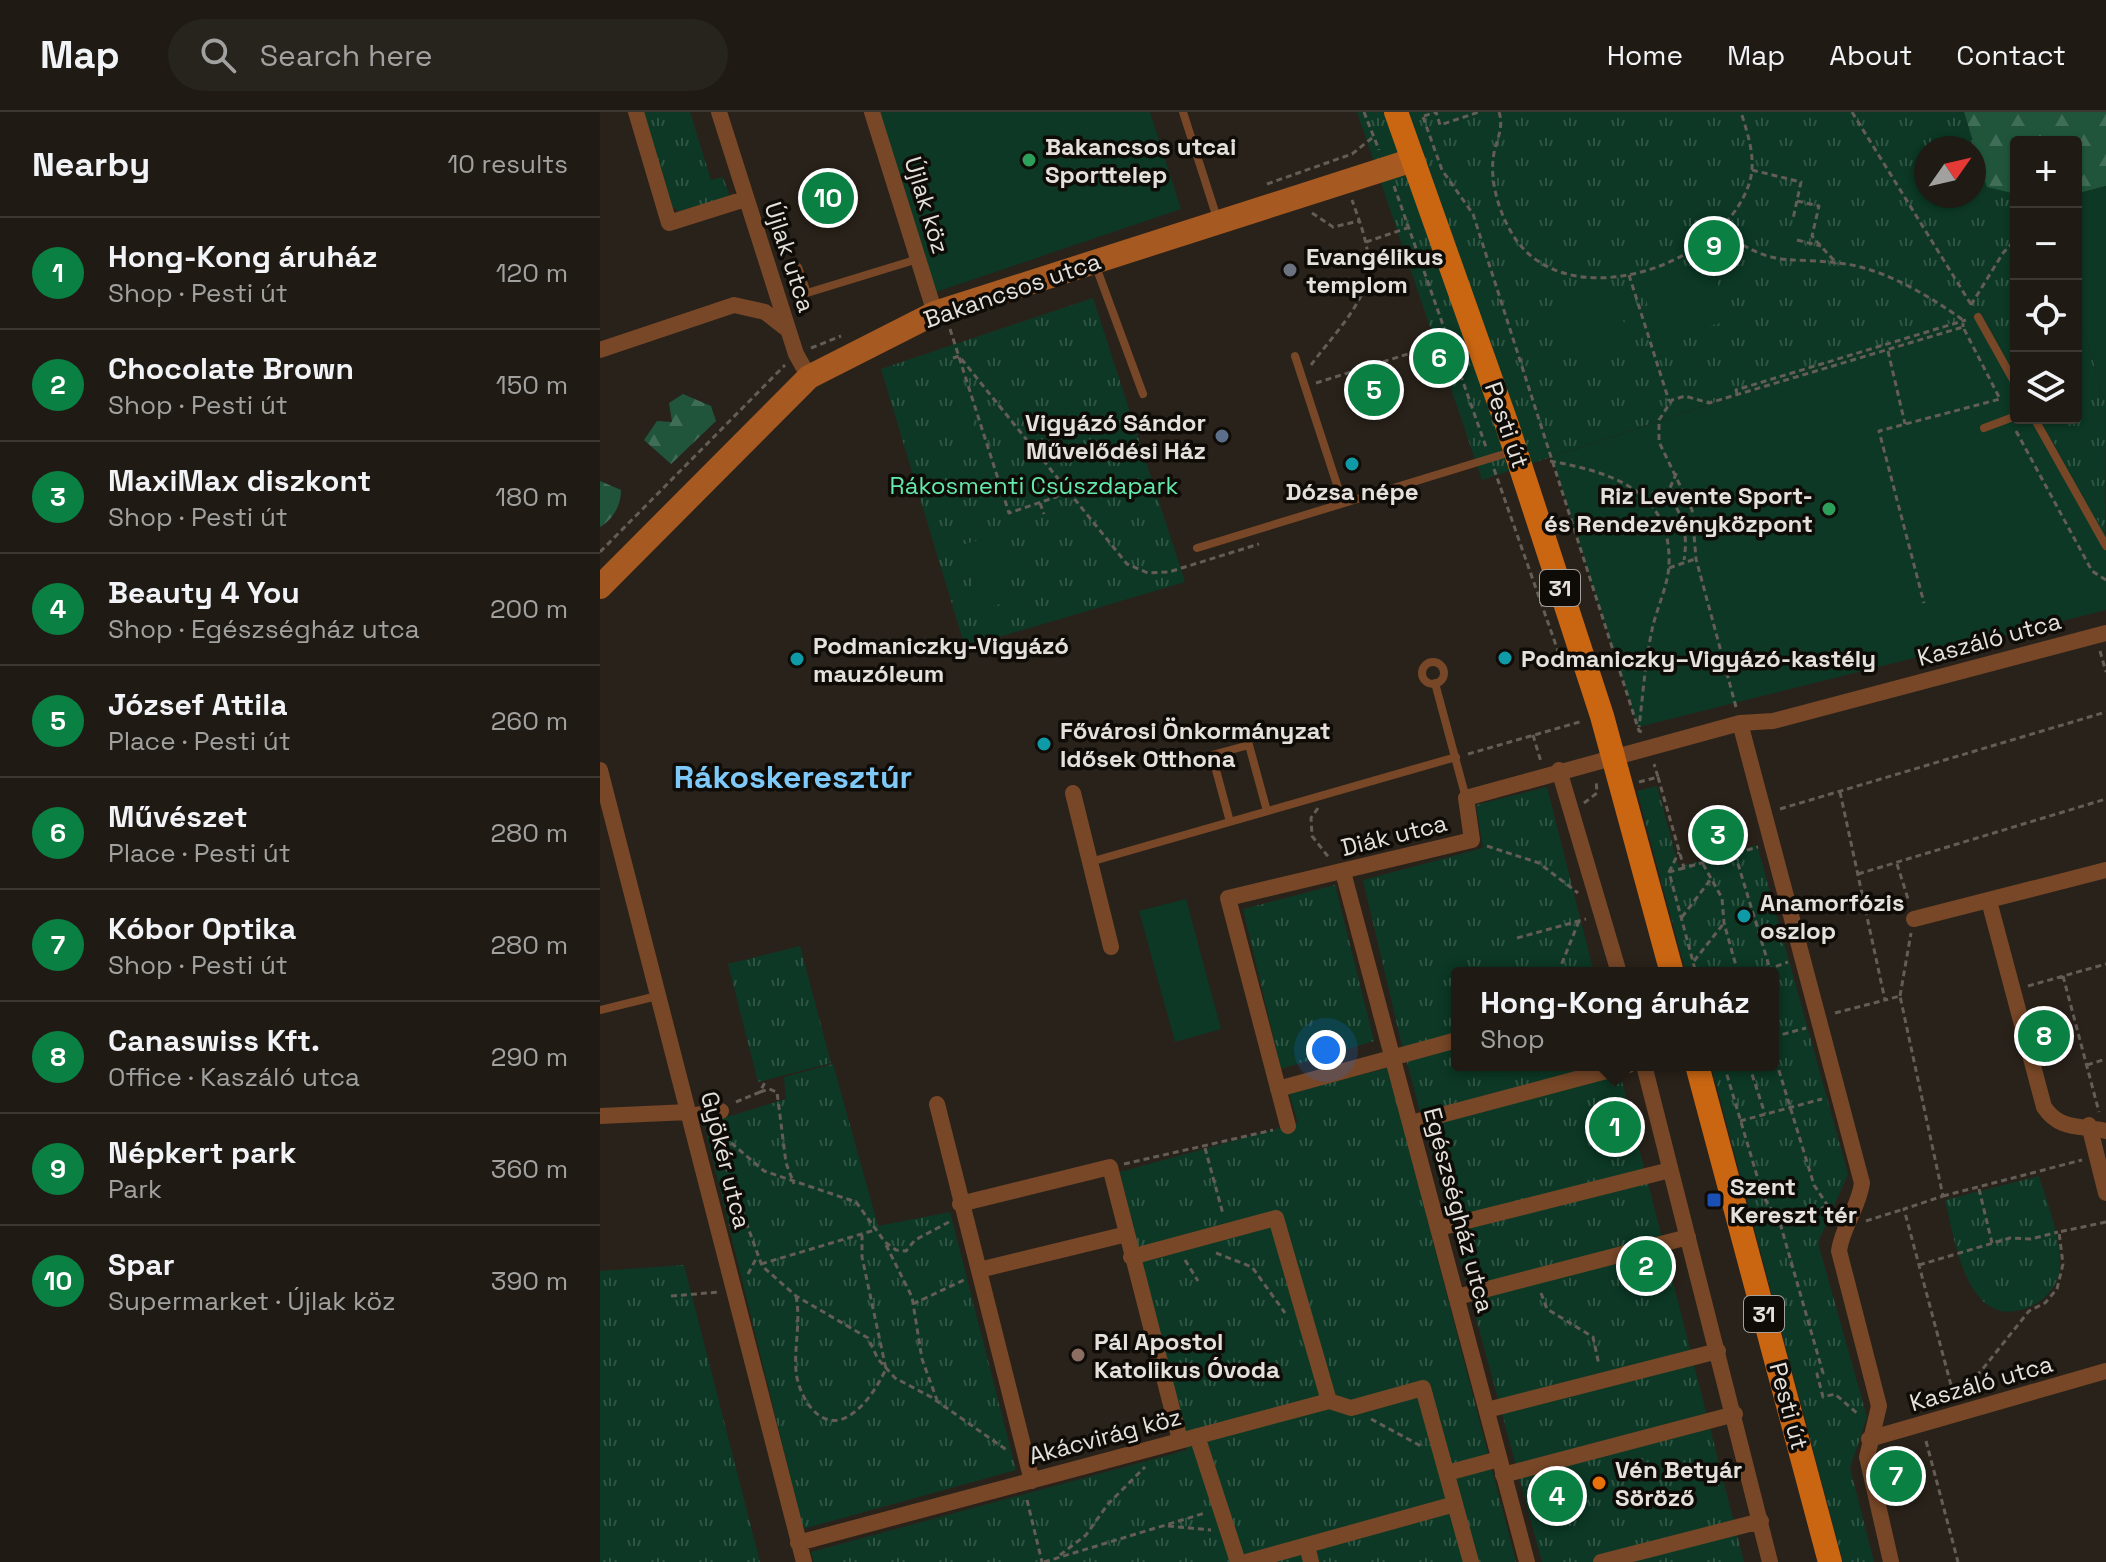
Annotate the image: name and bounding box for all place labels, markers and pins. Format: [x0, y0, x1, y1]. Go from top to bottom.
place label: Bakancsos utcai Sporttelep [1045, 131, 1236, 190]
marker: Bakancsos utcai Sporttelep [1020, 151, 1038, 169]
pin: 10 [802, 168, 854, 228]
pin: 9 [1688, 216, 1740, 276]
place label: Evangélikus templom [1306, 241, 1444, 300]
marker: Evangélikus templom [1281, 261, 1299, 279]
pin: 6 [1413, 328, 1465, 388]
pin: 5 [1348, 360, 1400, 420]
place label: Vigyázó Sándor Művelődési Ház [1025, 407, 1206, 466]
marker: Vigyázó Sándor Művelődési Ház [1213, 427, 1231, 445]
marker: Dózsa népe [1343, 455, 1361, 473]
place label: Dózsa népe [1285, 476, 1419, 507]
place label: Riz Levente Sport- és Rendezvényközpont [1544, 480, 1813, 539]
marker: Riz Levente Sport- és Rendezvényközpont [1820, 500, 1838, 518]
place label: Podmaniczky-Vigyázó mauzóleum [813, 630, 1069, 689]
place label: Podmaniczky–Vigyázó-kastély [1521, 643, 1876, 674]
marker: Podmaniczky–Vigyázó-kastély [1496, 649, 1514, 667]
marker: Podmaniczky-Vigyázó mauzóleum [788, 650, 806, 668]
place label: Fővárosi Önkormányzat Idősek Otthona [1060, 715, 1331, 774]
marker: Fővárosi Önkormányzat Idősek Otthona [1035, 735, 1053, 753]
pin: 3 [1692, 805, 1744, 865]
place label: Anamorfózis oszlop [1760, 887, 1905, 946]
marker: Anamorfózis oszlop [1735, 907, 1753, 925]
pin: 8 [2018, 1006, 2070, 1066]
pin: 1 [1589, 1097, 1641, 1157]
place label: Szent Kereszt tér [1730, 1171, 1857, 1230]
marker: Szent Kereszt tér [1705, 1191, 1723, 1209]
pin: 2 [1620, 1236, 1672, 1296]
place label: Pál Apostol Katolikus Óvoda [1094, 1326, 1280, 1385]
marker: Pál Apostol Katolikus Óvoda [1069, 1346, 1087, 1364]
pin: 7 [1870, 1446, 1922, 1506]
place label: Vén Betyár Söröző [1615, 1454, 1742, 1513]
pin: 4 [1531, 1466, 1583, 1526]
marker: Vén Betyár Söröző [1590, 1474, 1608, 1492]

